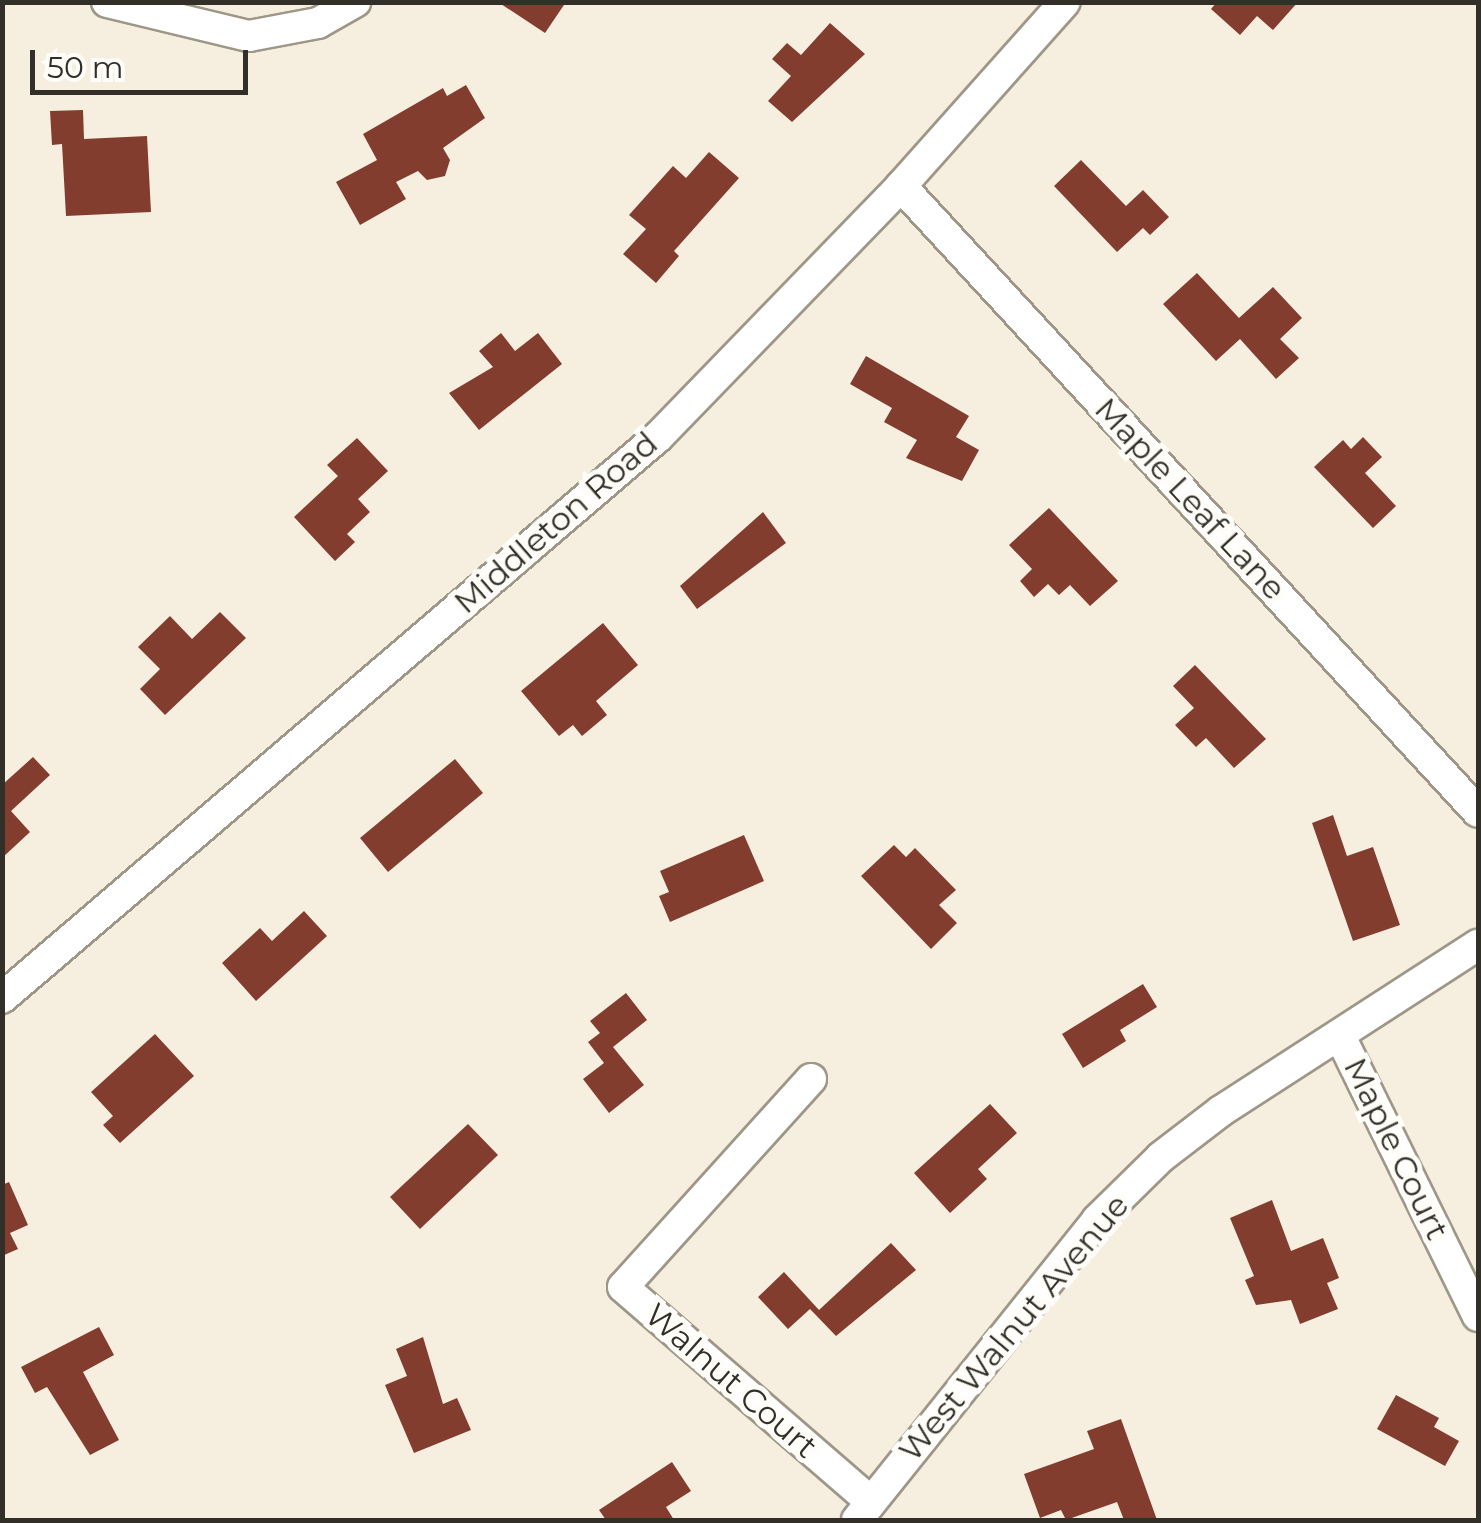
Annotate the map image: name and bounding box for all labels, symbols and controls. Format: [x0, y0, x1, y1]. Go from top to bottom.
scale bar [35, 30, 252, 92]
text: 50 m [47, 49, 124, 86]
street label: Maple Leaf Lane [1087, 390, 1293, 608]
street label: Middleton Road [447, 424, 665, 622]
street label: Maple Court [1336, 1052, 1456, 1246]
street label: West Walnut Avenue [891, 1187, 1137, 1469]
street label: Walnut Court [637, 1296, 825, 1466]

